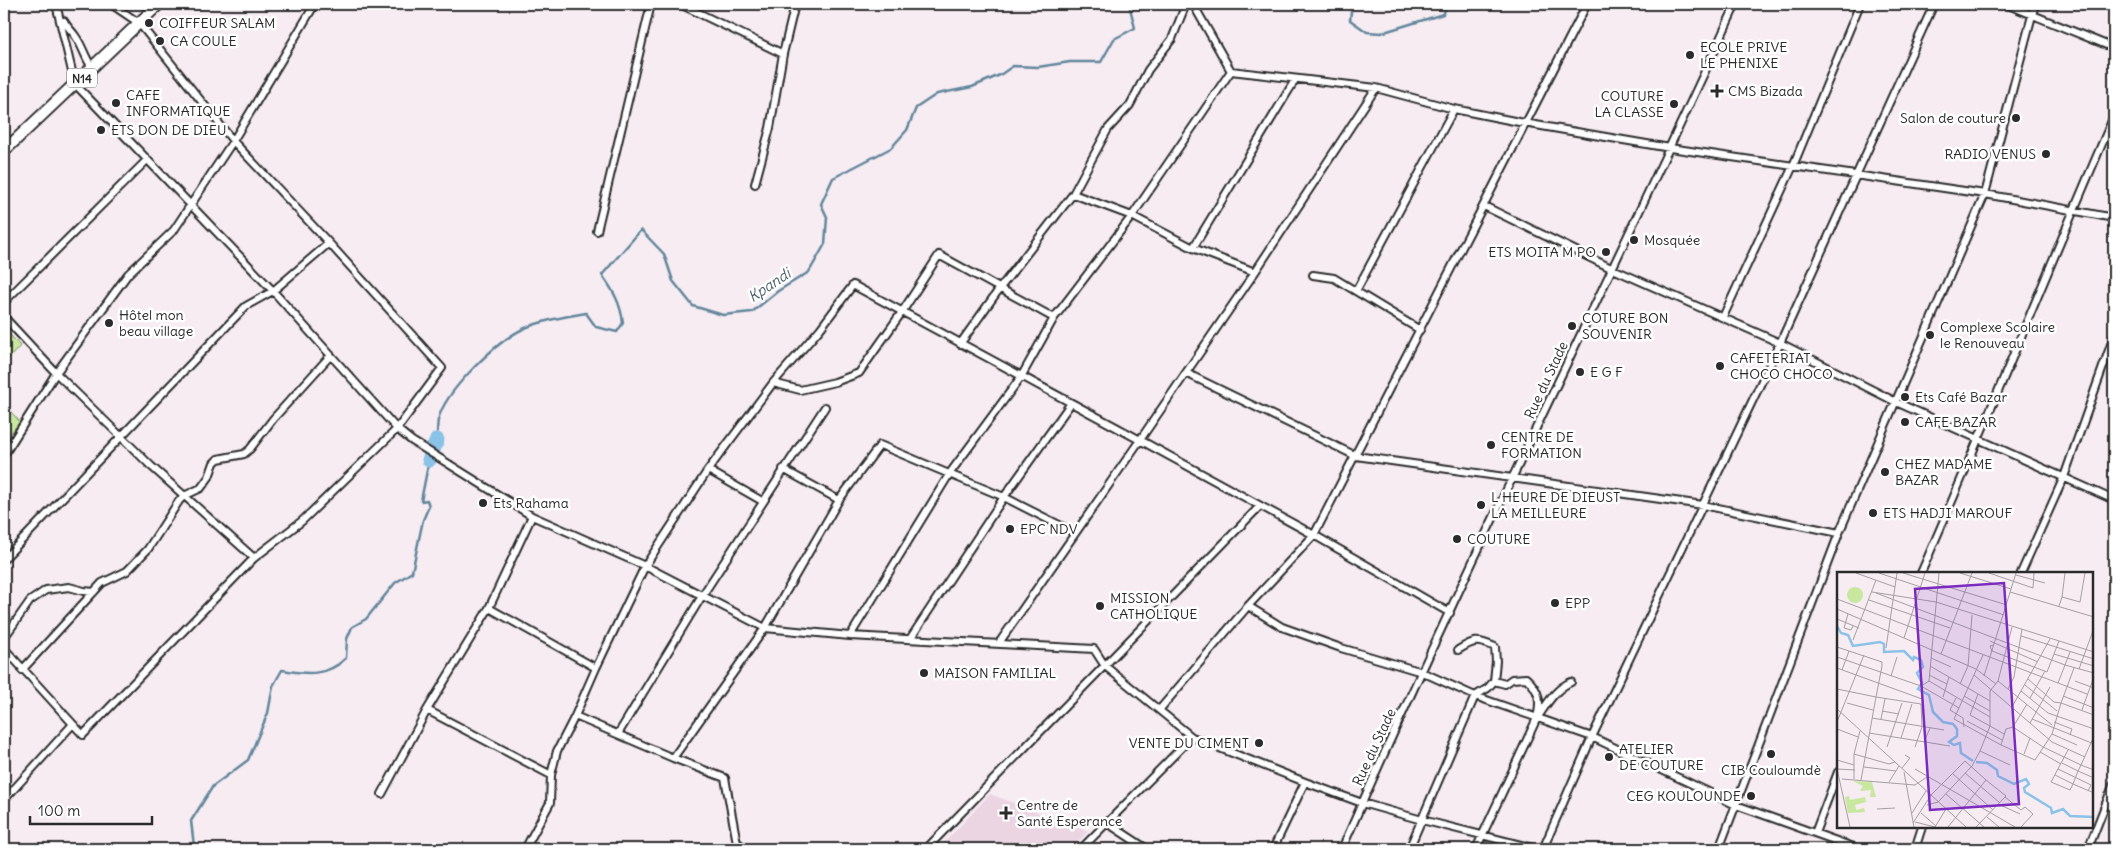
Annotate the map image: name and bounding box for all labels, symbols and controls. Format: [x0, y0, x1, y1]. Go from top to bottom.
place label: COIFFEUR SALAM [159, 14, 275, 32]
marker: COIFFEUR SALAM [143, 17, 155, 29]
place label: CA COULE [170, 32, 237, 50]
marker: CA COULE [154, 35, 166, 47]
place label: ECOLE PRIVE LE PHENIXE [1700, 38, 1787, 72]
marker: ECOLE PRIVE LE PHENIXE [1684, 49, 1696, 61]
road number: N14 [67, 68, 97, 88]
place label: CMS Bizada [1728, 82, 1803, 100]
marker: CMS Bizada [1710, 84, 1724, 98]
place label: CAFE INFORMATIQUE [126, 86, 231, 120]
place label: COUTURE LA CLASSE [1594, 87, 1664, 121]
marker: CAFE INFORMATIQUE [110, 97, 122, 109]
marker: COUTURE LA CLASSE [1668, 98, 1680, 110]
place label: Salon de couture [1900, 109, 2006, 127]
marker: Salon de couture [2010, 112, 2022, 124]
place label: ETS DON DE DIEU [111, 121, 226, 139]
marker: ETS DON DE DIEU [95, 124, 107, 136]
place label: RADIO VENUS [1944, 145, 2036, 163]
marker: RADIO VENUS [2040, 148, 2052, 160]
place label: Mosquée [1644, 231, 1700, 249]
marker: Mosquée [1628, 234, 1640, 246]
place label: ETS MOITA M PO [1488, 243, 1596, 261]
marker: ETS MOITA M PO [1600, 246, 1612, 258]
water label: Kpandi [744, 263, 795, 306]
place label: Hôtel mon beau village [119, 306, 193, 340]
place label: COTURE BON SOUVENIR [1582, 309, 1668, 343]
marker: Hôtel mon beau village [103, 317, 115, 329]
place label: Complexe Scolaire le Renouveau [1940, 318, 2055, 352]
marker: COTURE BON SOUVENIR [1566, 320, 1578, 332]
marker: Complexe Scolaire le Renouveau [1924, 329, 1936, 341]
street label: Rue du Stade [1520, 338, 1572, 422]
place label: CAFETERIAT CHOCO CHOCO [1730, 349, 1833, 383]
marker: CAFETERIAT CHOCO CHOCO [1714, 360, 1726, 372]
place label: E G F [1590, 363, 1623, 381]
marker: E G F [1574, 366, 1586, 378]
place label: Ets Café Bazar [1915, 388, 2007, 406]
marker: Ets Café Bazar [1899, 391, 1911, 403]
place label: CAFE BAZAR [1915, 413, 1997, 431]
marker: CAFE BAZAR [1899, 416, 1911, 428]
place label: CENTRE DE FORMATION [1501, 428, 1582, 462]
marker: CENTRE DE FORMATION [1485, 439, 1497, 451]
place label: CHEZ MADAME BAZAR [1895, 455, 1993, 489]
marker: CHEZ MADAME BAZAR [1879, 466, 1891, 478]
place label: L HEURE DE DIEUST LA MEILLEURE [1491, 488, 1620, 522]
place label: Ets Rahama [493, 494, 569, 512]
marker: Ets Rahama [477, 497, 489, 509]
marker: L HEURE DE DIEUST LA MEILLEURE [1475, 499, 1487, 511]
place label: ETS HADJI MAROUF [1883, 504, 2012, 522]
marker: ETS HADJI MAROUF [1867, 507, 1879, 519]
place label: EPC NDV [1020, 520, 1078, 538]
marker: EPC NDV [1004, 523, 1016, 535]
place label: COUTURE [1467, 530, 1530, 548]
marker: COUTURE [1451, 533, 1463, 545]
inset map [1837, 572, 2093, 828]
place label: MISSION CATHOLIQUE [1110, 589, 1198, 623]
place label: EPP [1565, 594, 1590, 612]
marker: EPP [1549, 597, 1561, 609]
marker: MISSION CATHOLIQUE [1094, 600, 1106, 612]
place label: MAISON FAMILIAL [934, 664, 1057, 682]
marker: MAISON FAMILIAL [918, 667, 930, 679]
street label: Rue du Stade [1348, 705, 1400, 789]
place label: VENTE DU CIMENT [1129, 734, 1249, 752]
marker: VENTE DU CIMENT [1253, 737, 1265, 749]
place label: ATELIER DE COUTURE [1619, 740, 1704, 774]
marker: CIB Couloumdè [1765, 748, 1777, 760]
marker: ATELIER DE COUTURE [1603, 751, 1615, 763]
place label: CIB Couloumdè [1721, 761, 1821, 779]
place label: CEG KOULOUNDE [1626, 787, 1741, 805]
marker: CEG KOULOUNDE [1745, 790, 1757, 802]
scale bar [30, 793, 152, 825]
place label: Centre de Santé Esperance [1017, 796, 1122, 830]
text: 100 m [38, 801, 80, 820]
marker: Centre de Santé Esperance [999, 806, 1013, 820]

